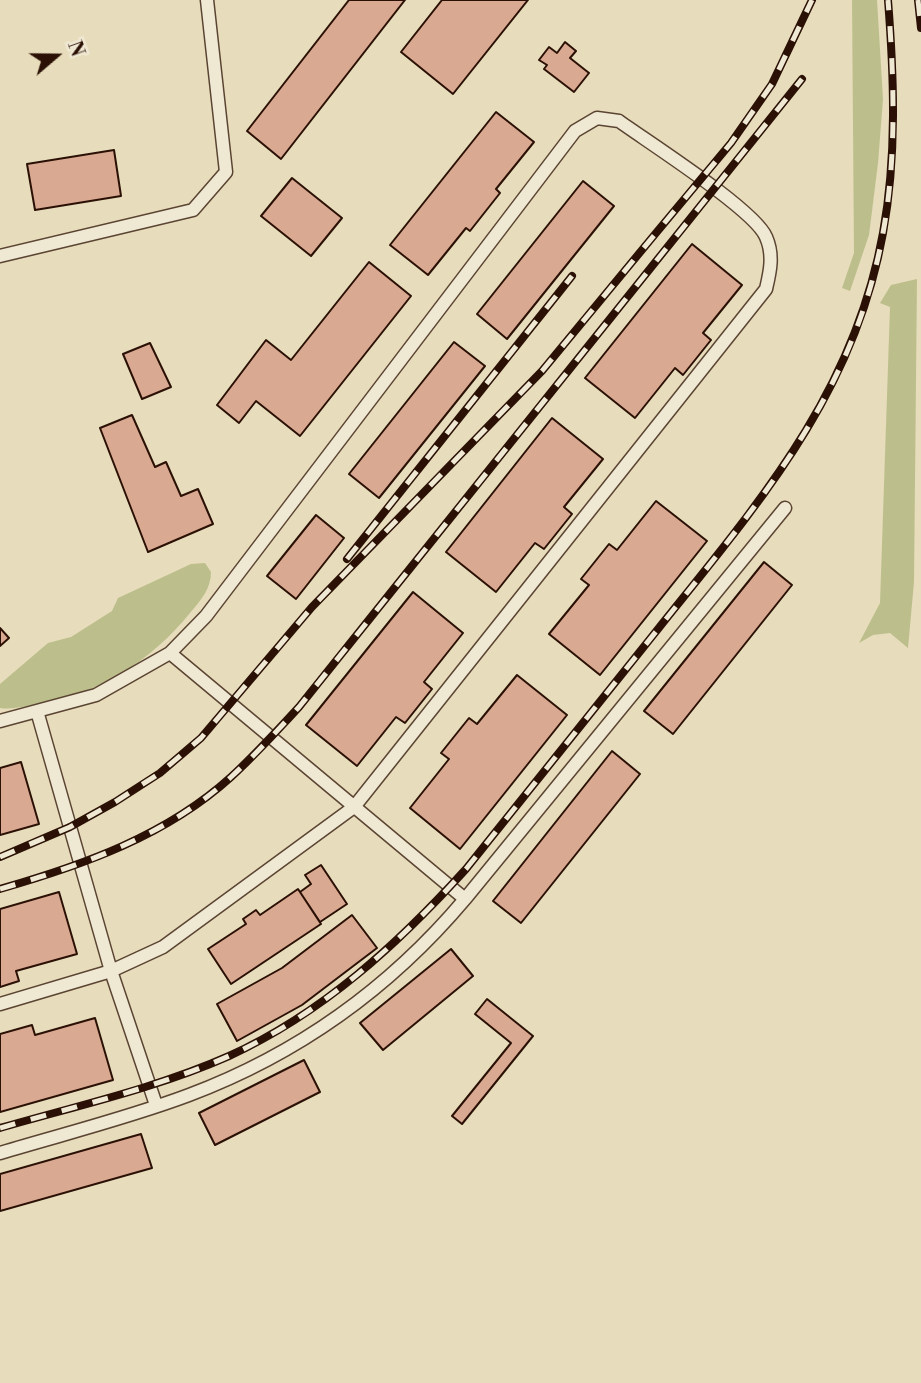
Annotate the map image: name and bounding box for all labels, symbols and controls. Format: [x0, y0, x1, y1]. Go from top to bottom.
north arrow [21, 21, 91, 91]
text: N [62, 38, 90, 60]

